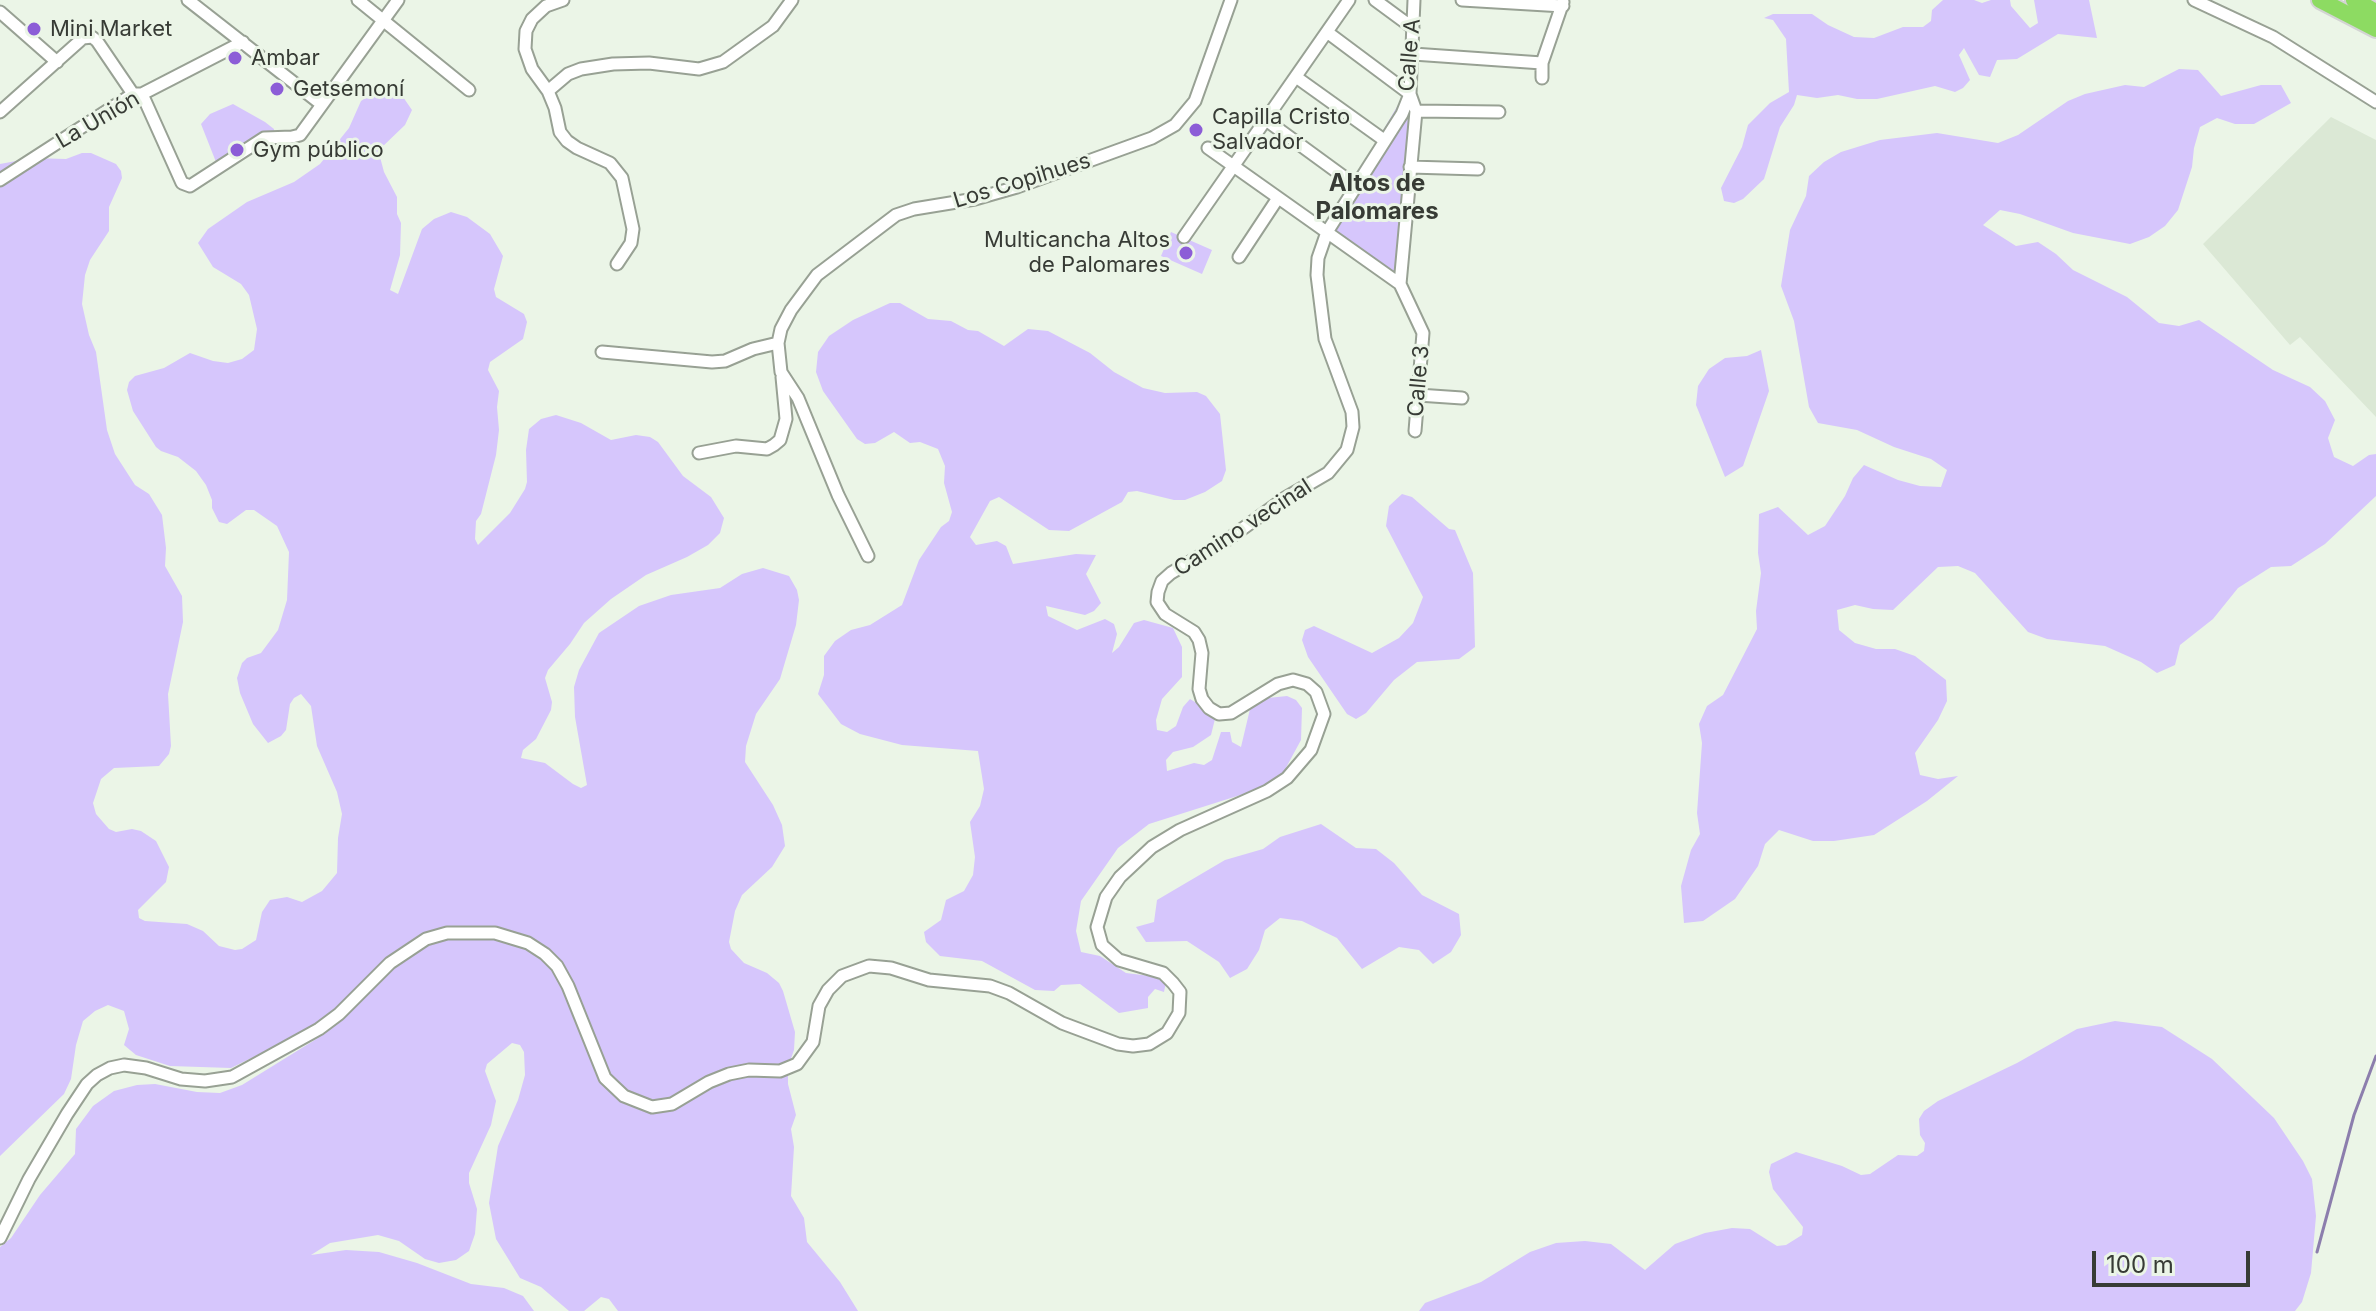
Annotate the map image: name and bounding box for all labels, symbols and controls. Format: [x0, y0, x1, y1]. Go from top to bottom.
place label: Mini Market [50, 16, 172, 42]
street label: Calle A [1394, 17, 1426, 93]
marker: Mini Market [25, 20, 43, 38]
place label: Ambar [251, 45, 320, 71]
marker: Ambar [226, 49, 244, 67]
place label: Getsemoní [293, 76, 404, 102]
marker: Getsemoní [268, 80, 286, 98]
street label: La Unión [52, 86, 144, 154]
place label: Capilla Cristo Salvador [1212, 104, 1350, 156]
marker: Capilla Cristo Salvador [1187, 121, 1205, 139]
place label: Gym público [253, 137, 384, 163]
marker: Gym público [228, 141, 246, 159]
street label: Los Copihues [950, 148, 1094, 214]
district label: Altos de Palomares [1315, 170, 1439, 226]
place label: Multicancha Altos de Palomares [984, 227, 1170, 278]
marker: Multicancha Altos de Palomares [1177, 244, 1195, 262]
street label: Calle 3 [1403, 344, 1435, 418]
street label: Camino vecinal [1169, 474, 1317, 582]
scale bar [2096, 1235, 2254, 1285]
text: 100 m [2106, 1250, 2174, 1279]

